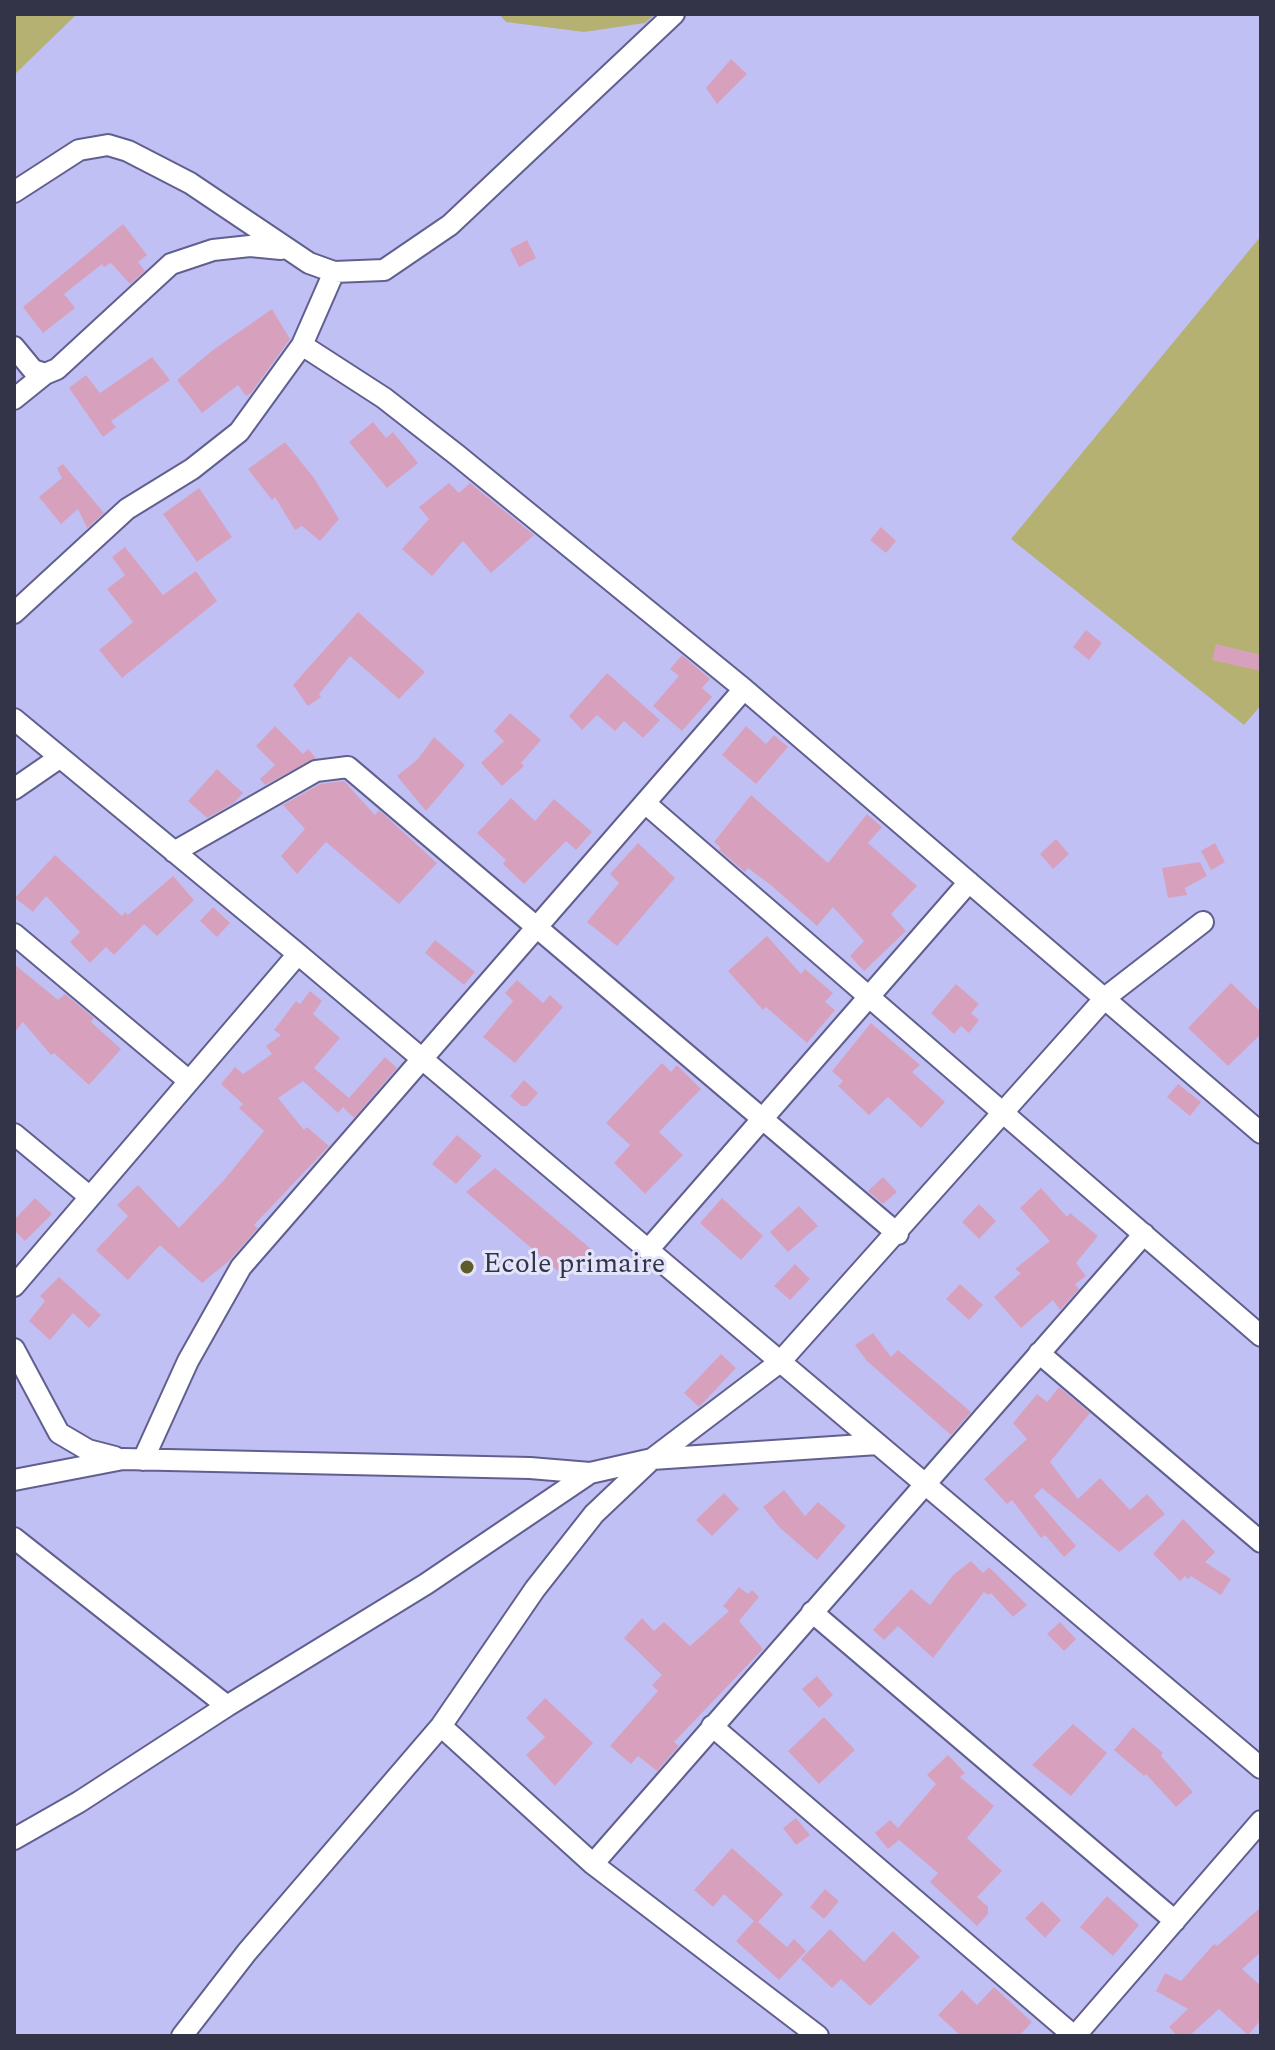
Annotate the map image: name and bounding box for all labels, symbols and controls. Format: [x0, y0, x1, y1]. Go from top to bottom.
place label: Ecole primaire [483, 1250, 665, 1284]
marker: Ecole primaire [458, 1258, 476, 1276]

